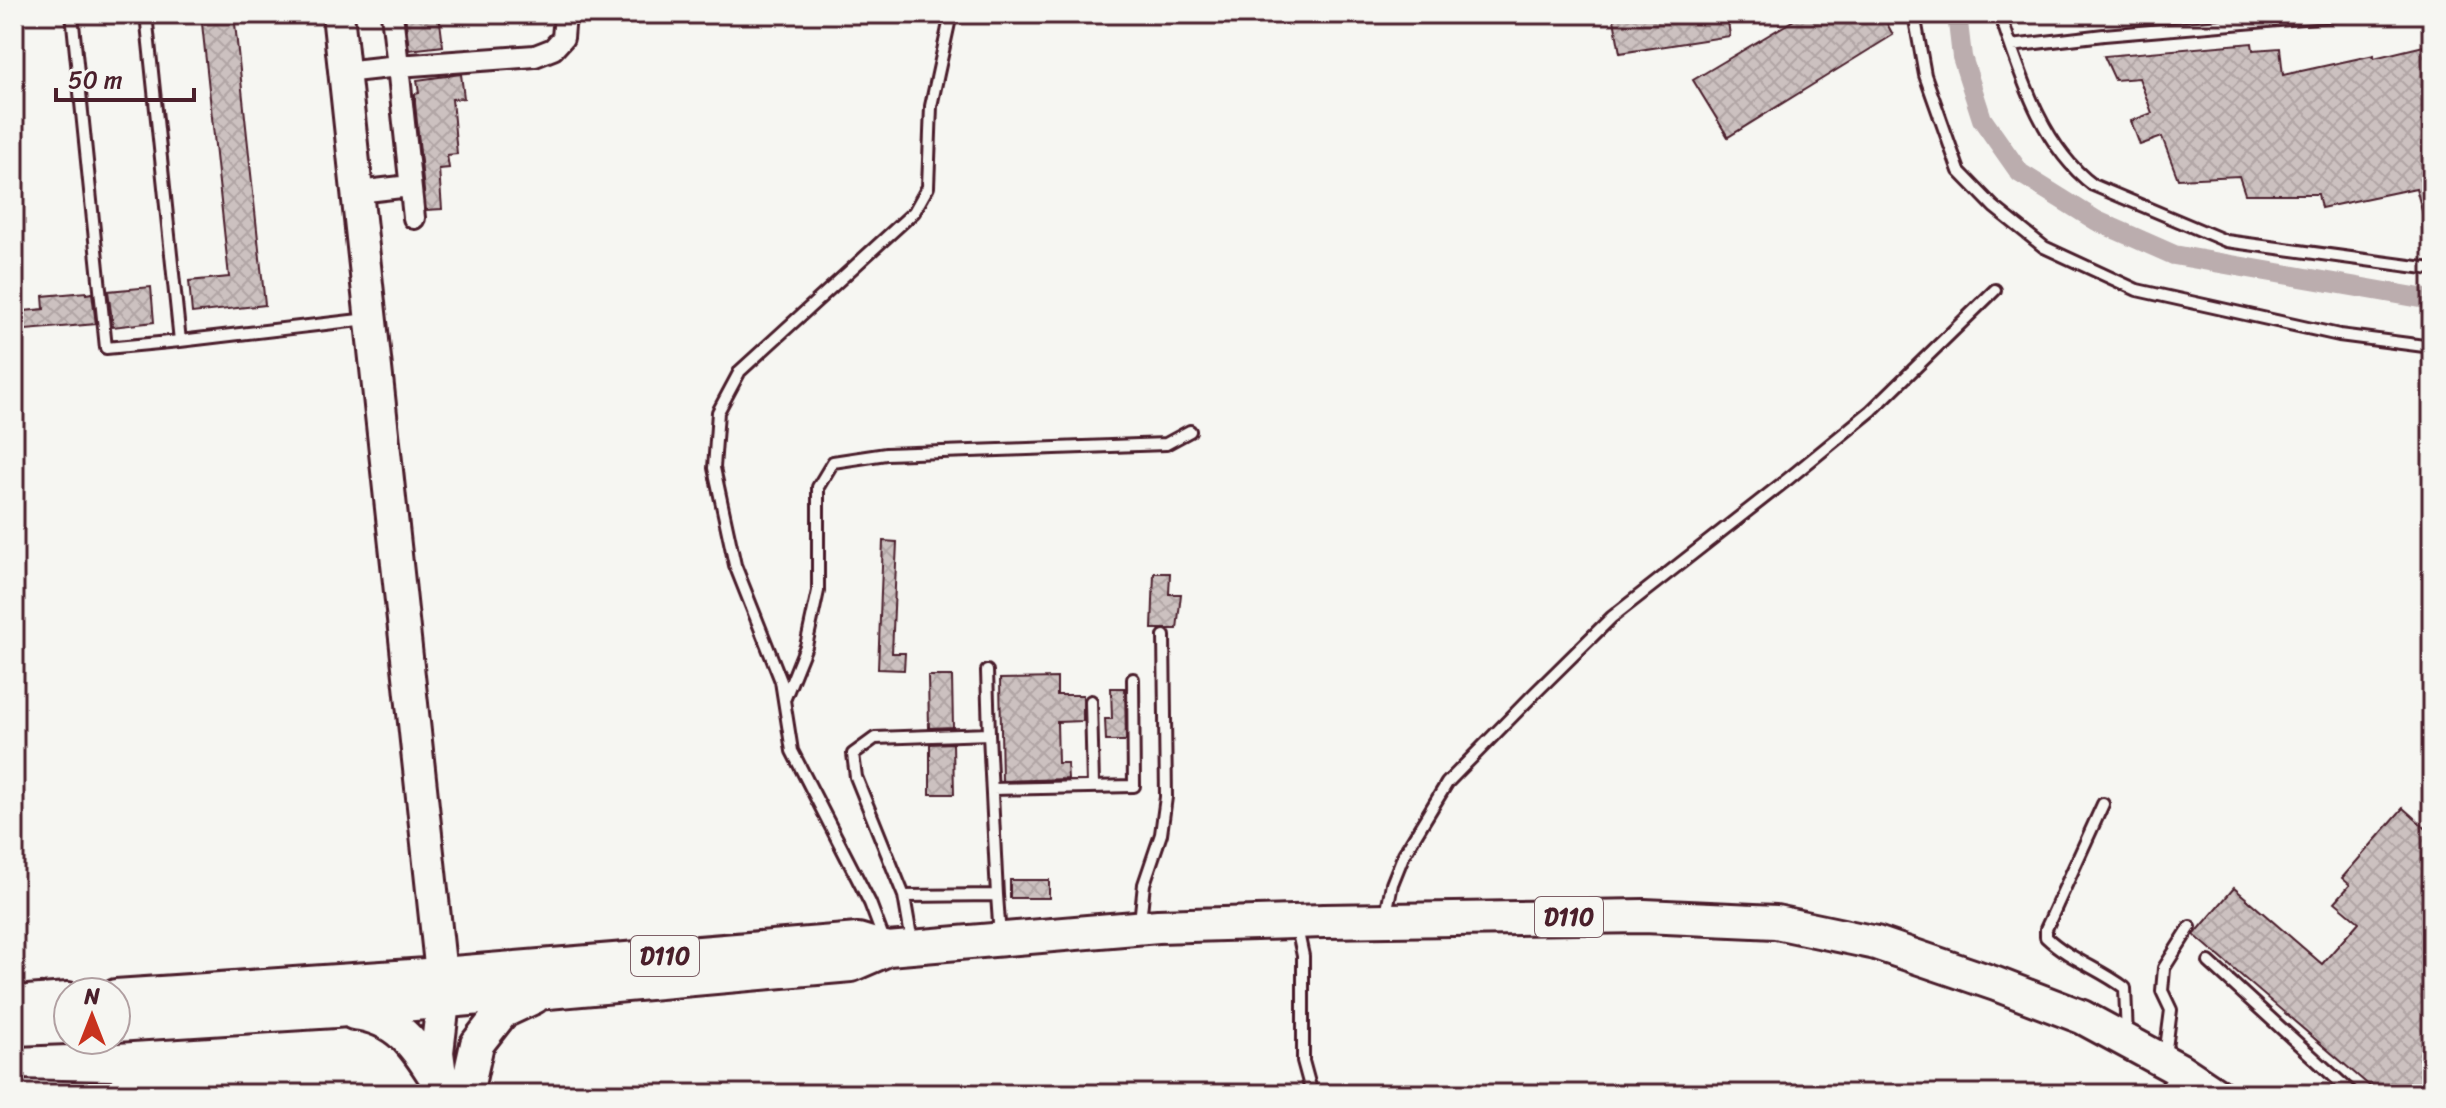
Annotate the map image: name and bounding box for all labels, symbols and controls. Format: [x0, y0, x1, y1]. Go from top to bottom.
scale bar [56, 52, 194, 102]
text: 50 m [68, 59, 123, 101]
road number: D110 [1535, 897, 1603, 937]
road number: D110 [631, 936, 699, 976]
north arrow [52, 976, 132, 1056]
text: N [83, 977, 100, 1016]

